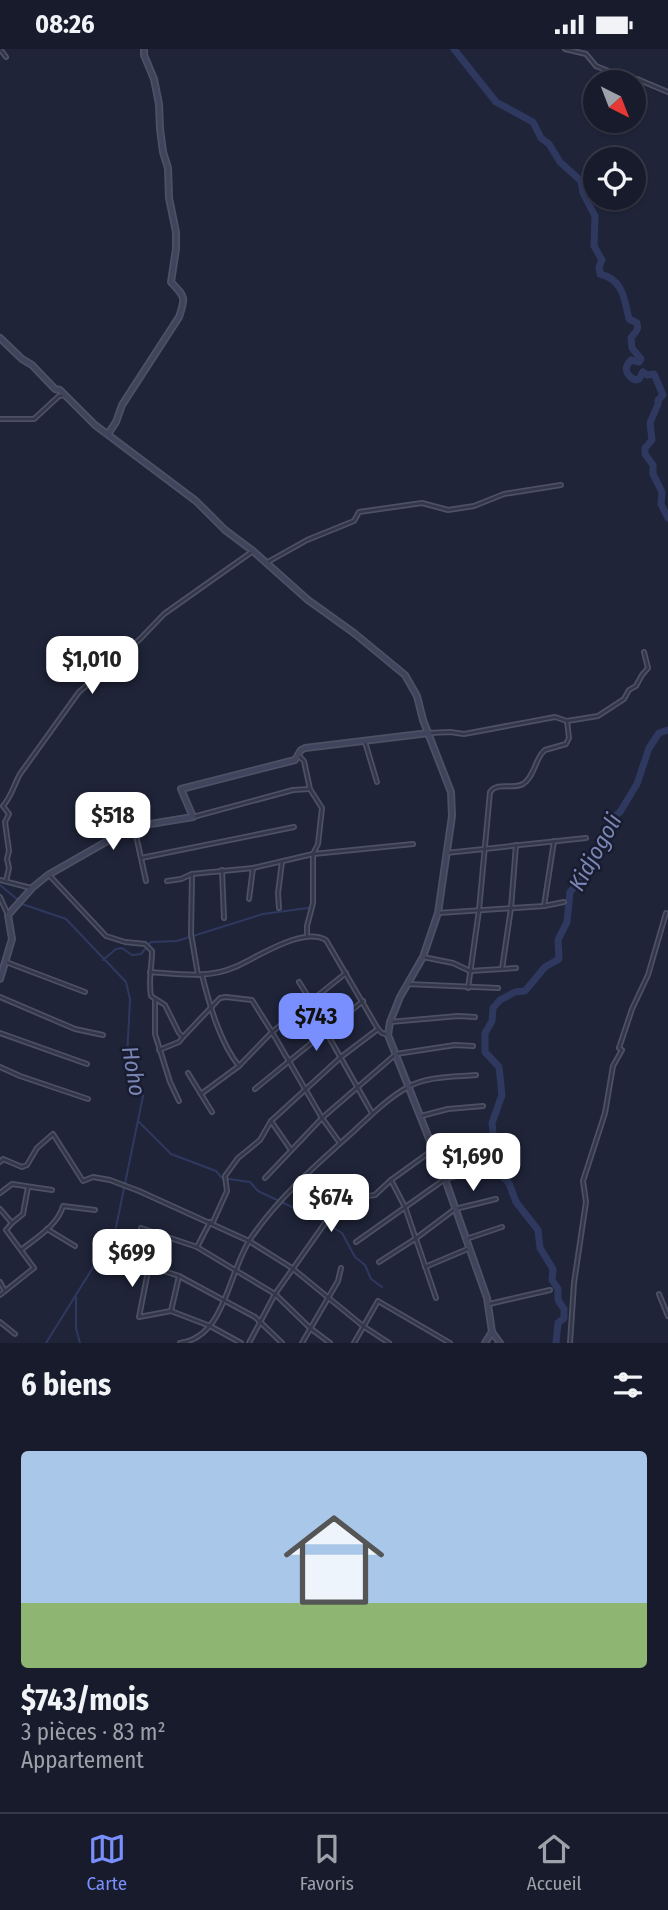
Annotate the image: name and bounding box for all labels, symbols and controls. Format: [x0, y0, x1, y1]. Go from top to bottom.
text: 08:26 [35, 9, 95, 40]
north arrow [583, 70, 646, 133]
map controls [583, 70, 646, 210]
button: locate [583, 147, 646, 210]
pin: $1,010 [35, 637, 149, 696]
text: $1,010 [62, 645, 122, 673]
pin: $518 [72, 793, 154, 852]
text: $518 [91, 801, 135, 829]
water label: Kidjogoli [562, 808, 628, 896]
pin: $743 [275, 993, 357, 1053]
text: $743 [295, 1002, 337, 1030]
water label: Hoho [116, 1044, 152, 1098]
pin: $1,690 [416, 1133, 530, 1193]
text: $1,690 [442, 1142, 504, 1170]
pin: $674 [290, 1175, 372, 1234]
text: $674 [309, 1183, 353, 1211]
pin: $699 [91, 1229, 173, 1289]
text: $699 [109, 1238, 155, 1266]
icon: filters [609, 1366, 647, 1404]
text: 6 biens [21, 1367, 111, 1403]
icon: home [271, 1497, 397, 1623]
text: $743/mois [21, 1682, 149, 1718]
text: 3 pièces · 83 m² [21, 1718, 166, 1746]
text: Appartement [21, 1746, 144, 1774]
tab: Carte [86, 1830, 127, 1895]
tab: Favoris [300, 1830, 354, 1895]
tab: Accueil [527, 1830, 582, 1895]

